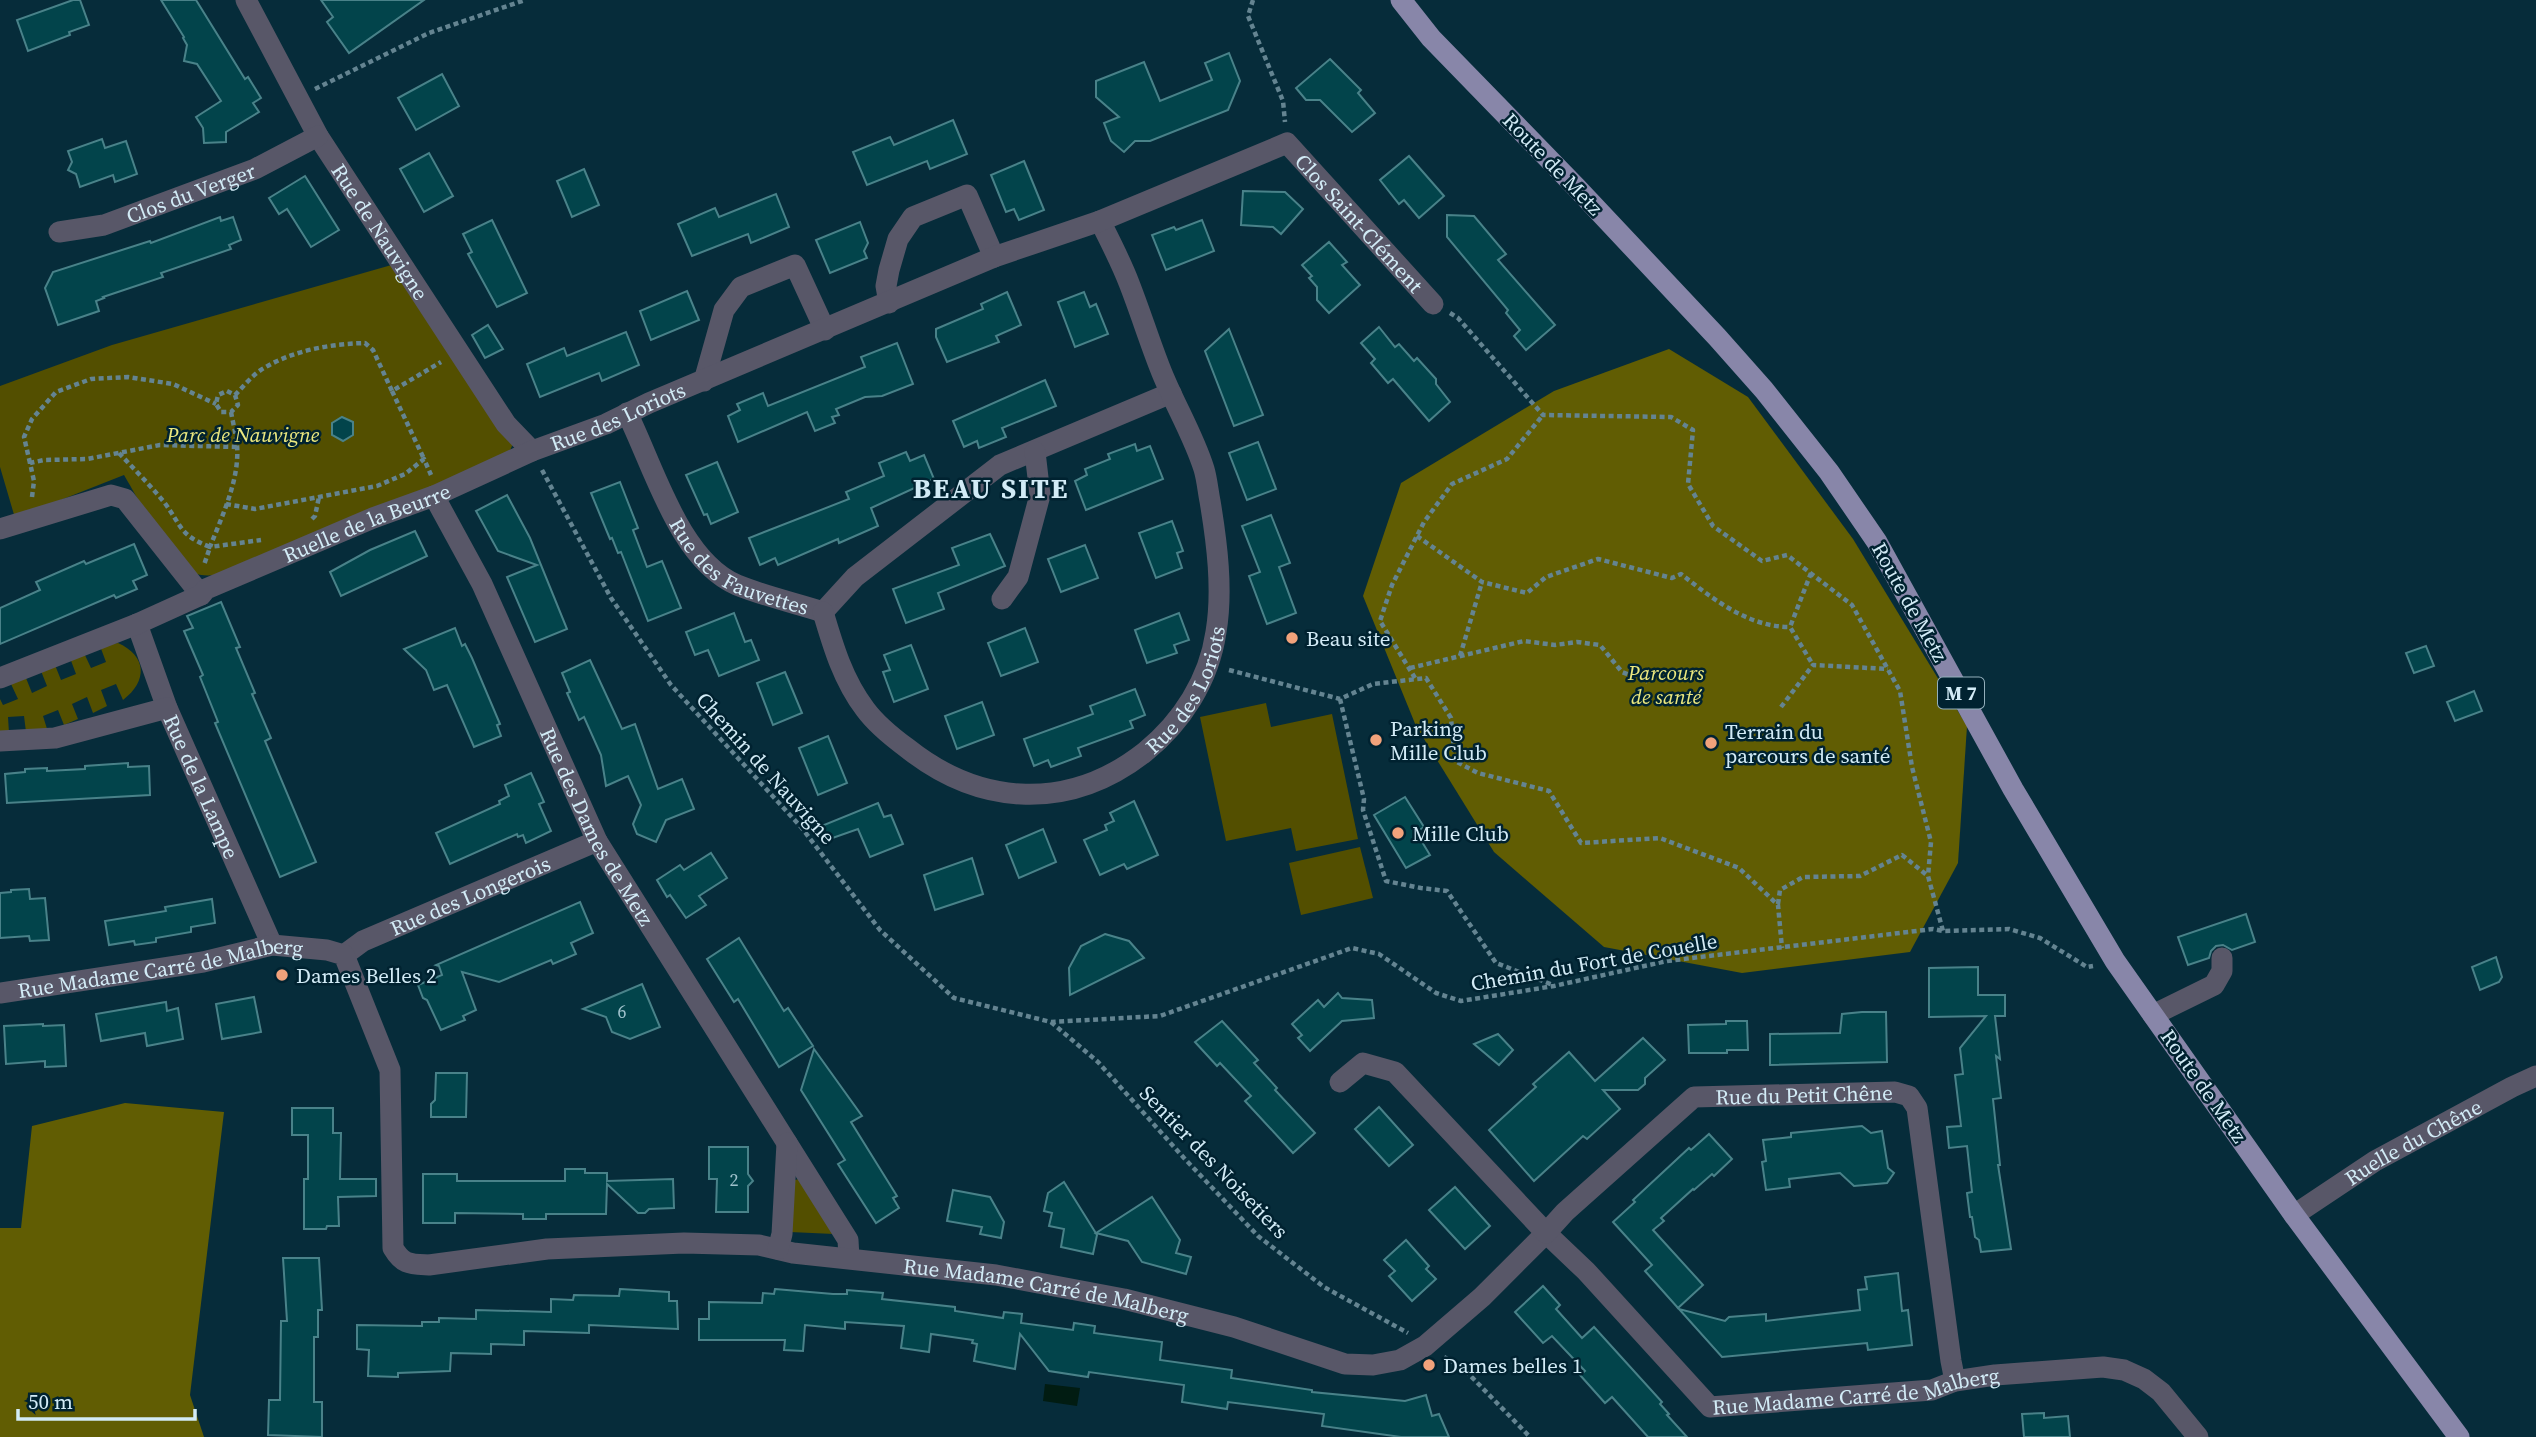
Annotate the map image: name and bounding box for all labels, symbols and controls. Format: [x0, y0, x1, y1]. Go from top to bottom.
street label: Route de Metz [1497, 106, 1610, 222]
street label: Clos Saint-Clément [1289, 147, 1430, 299]
street label: Clos du Verger [122, 156, 259, 230]
street label: Rue de Nauvigne [325, 158, 436, 305]
street label: Rue des Loriots [546, 375, 690, 458]
park label: Parc de Nauvigne [166, 420, 320, 449]
district label: BEAU SITE [913, 469, 1069, 507]
street label: Ruelle de la Beurre [278, 476, 455, 569]
street label: Rue des Fauvettes [663, 512, 812, 621]
street label: Route de Metz [1865, 537, 1955, 667]
street label: Rue des Loriots [1139, 624, 1231, 760]
place label: Beau site [1306, 624, 1390, 653]
marker: Beau site [1284, 630, 1300, 646]
park label: Parcours de santé [1627, 658, 1705, 711]
road number: M 7 [1938, 678, 1984, 708]
street label: Chemin de Nauvigne [690, 686, 842, 850]
street label: Rue de la Lampe [157, 710, 246, 863]
place label: Parking Mille Club [1390, 714, 1487, 767]
place label: Terrain du parcours de santé [1725, 717, 1890, 770]
street label: Rue des Dames de Metz [534, 723, 661, 931]
marker: Parking Mille Club [1368, 732, 1384, 748]
marker: Terrain du parcours de santé [1703, 735, 1719, 751]
place label: Mille Club [1412, 819, 1509, 848]
marker: Mille Club [1390, 825, 1406, 841]
street label: Rue des Longerois [385, 848, 555, 942]
street label: Chemin du Fort de Couelle [1468, 926, 1720, 998]
street label: Rue Madame Carré de Malberg [16, 931, 305, 1005]
place label: Dames Belles 2 [296, 961, 437, 990]
marker: Dames Belles 2 [274, 967, 290, 983]
house number: 6 [618, 999, 627, 1024]
street label: Route de Metz [2154, 1023, 2254, 1149]
street label: Rue du Petit Chêne [1715, 1078, 1893, 1111]
street label: Sentier des Noisetiers [1133, 1079, 1295, 1245]
street label: Ruelle du Chêne [2339, 1092, 2487, 1192]
house number: 2 [730, 1167, 739, 1192]
street label: Rue Madame Carré de Malberg [902, 1251, 1192, 1329]
place label: Dames belles 1 [1443, 1351, 1582, 1380]
marker: Dames belles 1 [1421, 1357, 1437, 1373]
street label: Rue Madame Carré de Malberg [1711, 1360, 2001, 1421]
scale bar [18, 1378, 194, 1422]
text: 50 m [28, 1387, 73, 1416]

